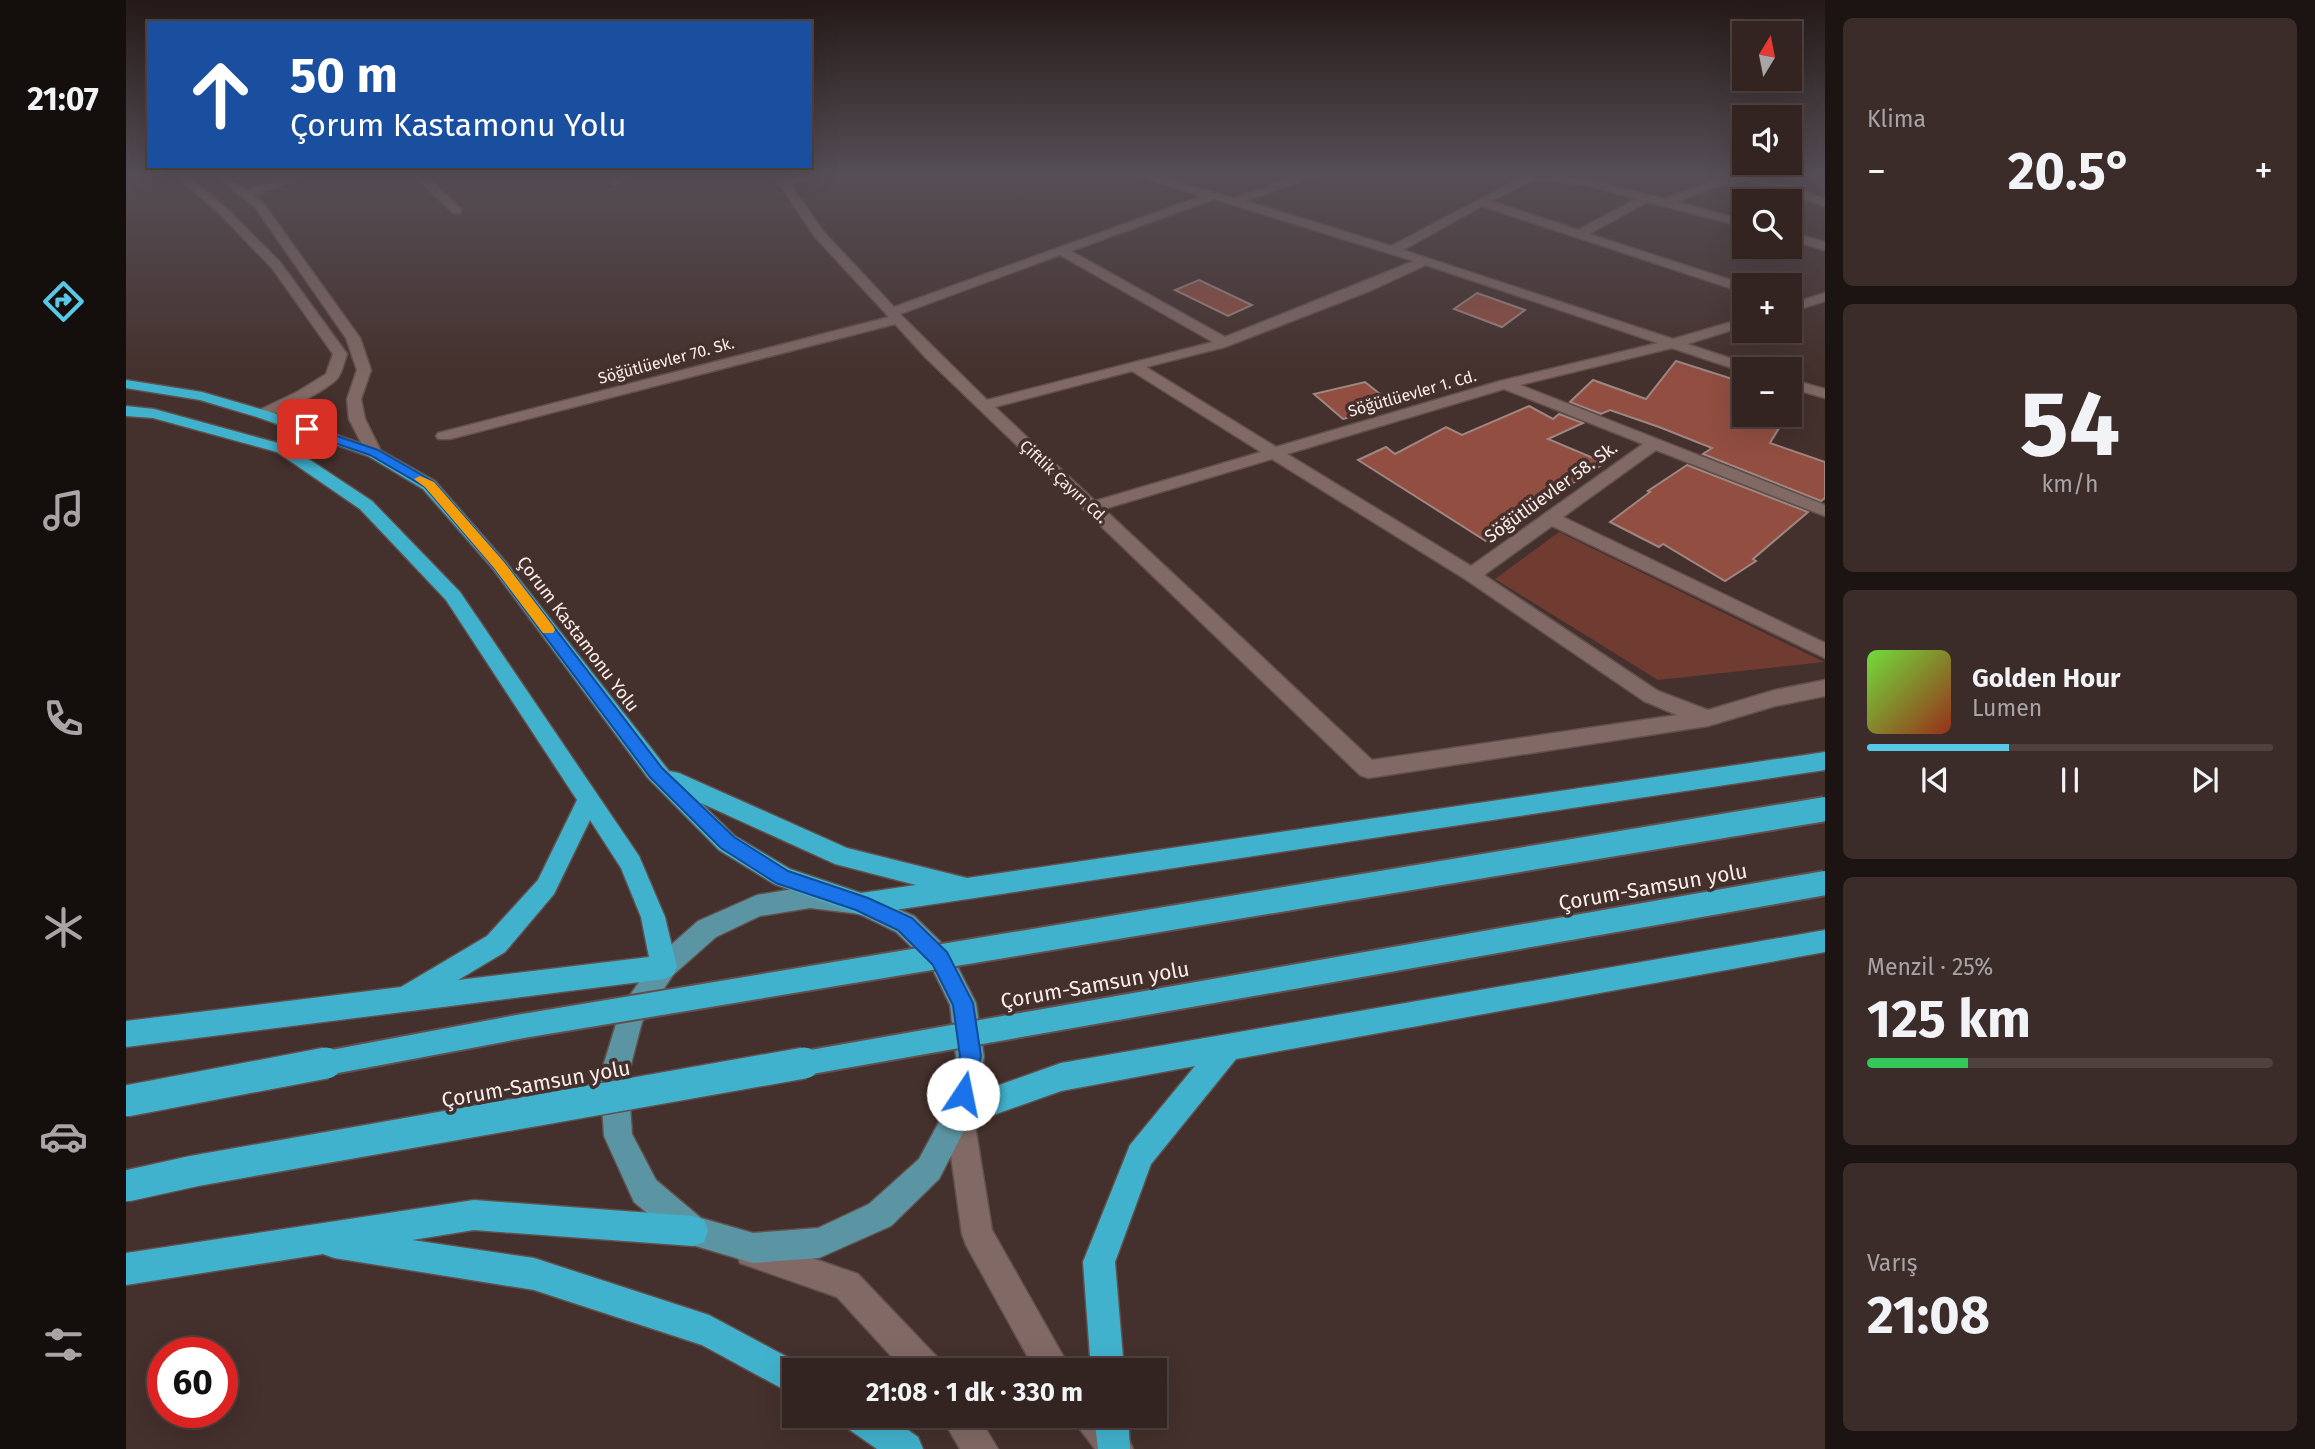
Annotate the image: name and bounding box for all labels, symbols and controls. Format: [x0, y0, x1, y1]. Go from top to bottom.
north arrow [1732, 21, 1802, 91]
map controls [1732, 21, 1802, 427]
text: 50 m [290, 46, 398, 105]
icon: ahead [175, 49, 266, 140]
text: 21:07 [27, 80, 99, 118]
button: sound [1732, 105, 1802, 175]
text: Klima [1867, 105, 1926, 133]
text: Çorum Kastamonu Yolu [290, 106, 627, 144]
text: 20.5° [2008, 140, 2132, 203]
text: − [1867, 148, 1886, 194]
text: + [2254, 148, 2273, 194]
button: search [1732, 189, 1802, 259]
button: + [1732, 273, 1802, 343]
icon: directions [39, 277, 88, 326]
street label: Söğütlüevler 70. Sk. [596, 333, 736, 388]
button: − [1732, 357, 1802, 427]
street label: Söğütlüevler 1. Cd. [1346, 366, 1479, 421]
text: 54 [2020, 370, 2120, 479]
pin [277, 399, 337, 459]
icon: arrive [288, 410, 326, 448]
street label: Çiftlik Çayırı Cd. [1015, 436, 1111, 528]
street label: Söğütlüevler 58. Sk. [1480, 436, 1622, 548]
text: km/h [2042, 470, 2098, 498]
icon: music [39, 486, 88, 535]
street label: Çorum Kastamonu Yolu [512, 552, 644, 716]
text: Golden Hour [1972, 663, 2120, 694]
icon: phone [39, 694, 88, 743]
text: Lumen [1972, 694, 2042, 722]
icon: previous [1916, 761, 1954, 799]
icon: pause [2051, 761, 2089, 799]
icon: next [2186, 761, 2224, 799]
street label: Çorum-Samsun yolu [1557, 858, 1749, 916]
icon: climate [39, 903, 88, 952]
text: Menzil · 25% [1867, 953, 1993, 981]
street label: Çorum-Samsun yolu [999, 956, 1191, 1014]
text: 125 km [1867, 988, 2031, 1051]
street label: Çorum-Samsun yolu [440, 1055, 632, 1113]
position arrow [926, 1057, 1000, 1131]
icon: car [39, 1112, 88, 1161]
text: Varış [1867, 1249, 1918, 1277]
text: 21:08 [1867, 1284, 1990, 1347]
icon: filters [39, 1320, 88, 1369]
speed limit sign: 60 [147, 1337, 238, 1428]
text: 21:08 · 1 dk · 330 m [866, 1377, 1083, 1408]

